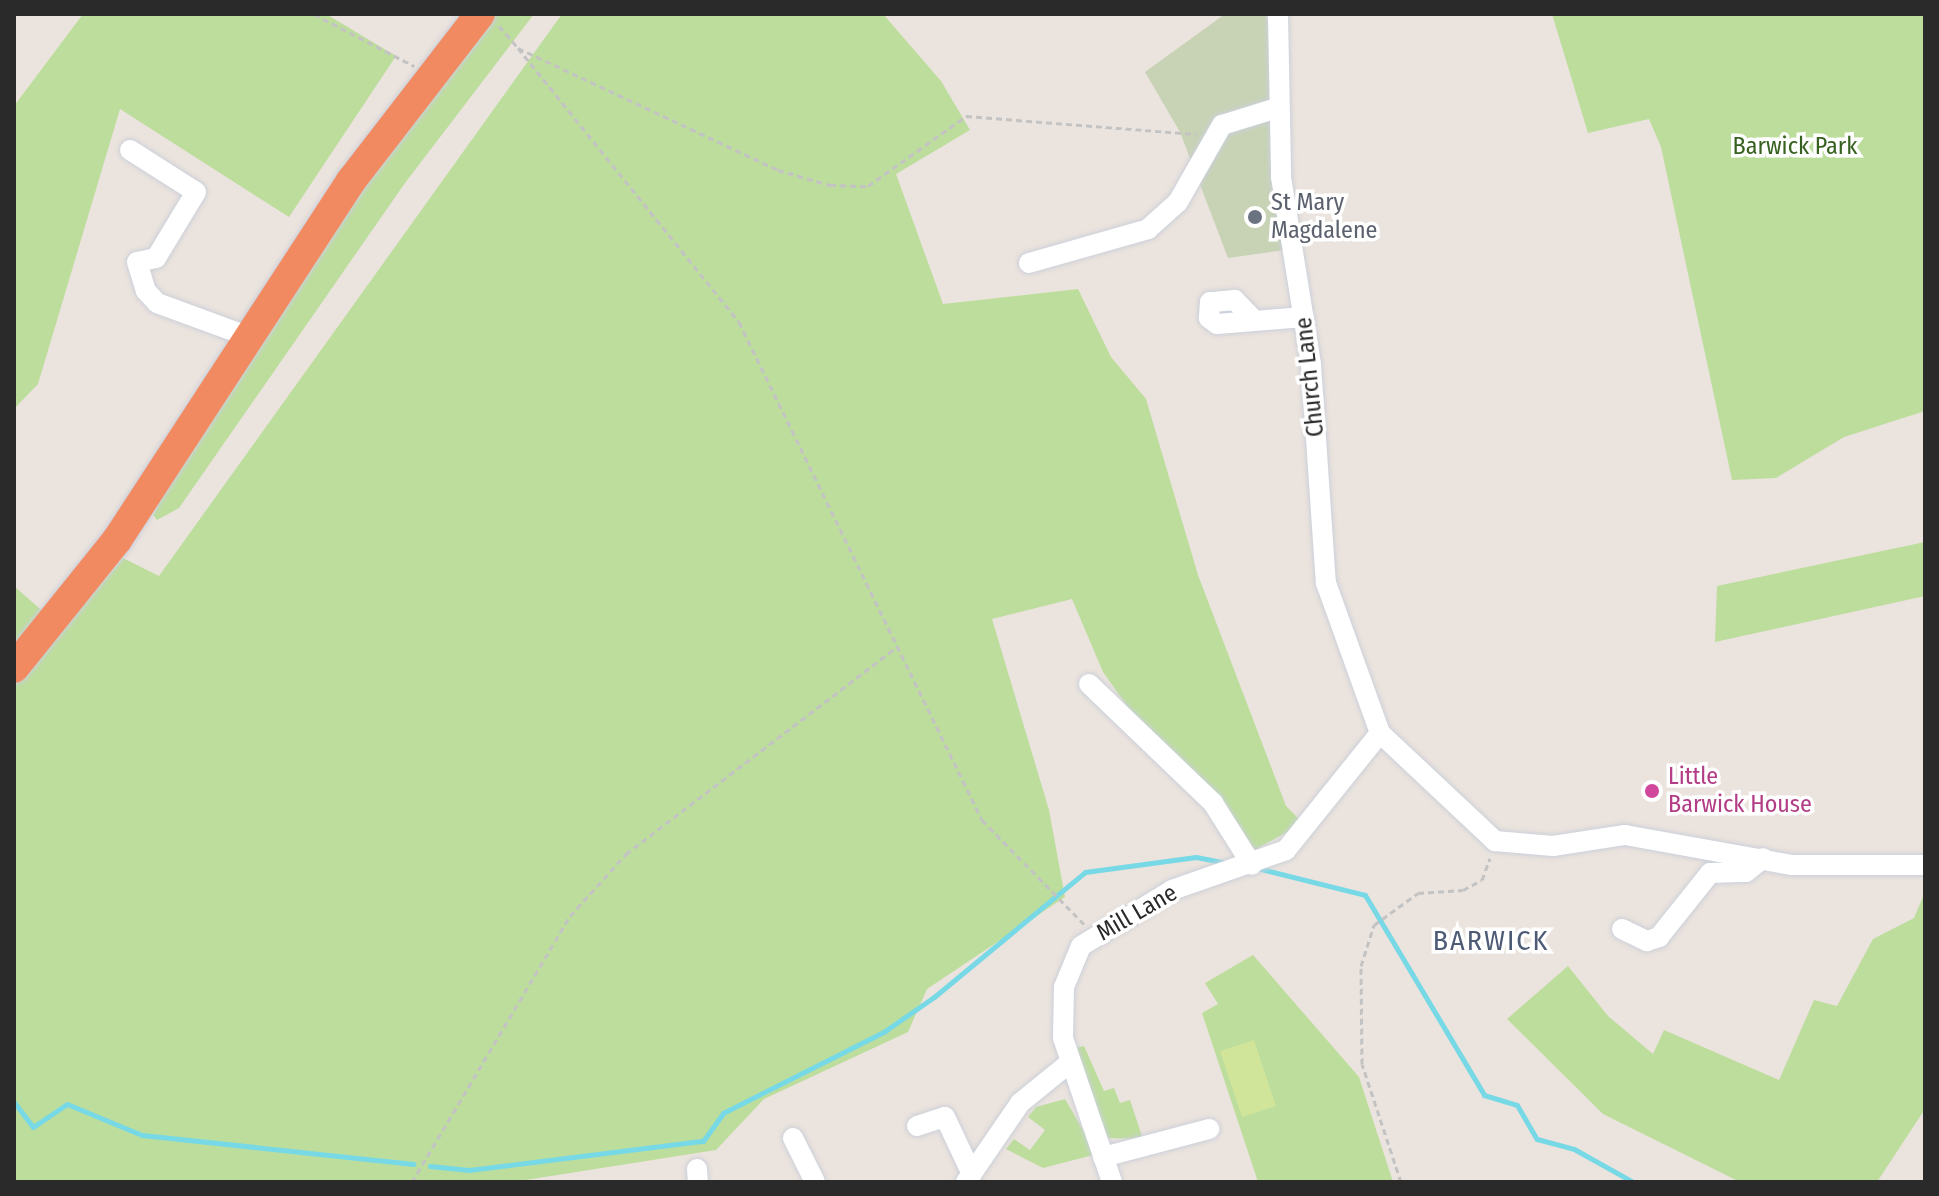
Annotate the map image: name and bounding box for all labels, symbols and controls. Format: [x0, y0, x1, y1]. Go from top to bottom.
park label: Barwick Park [1733, 133, 1857, 161]
place label: St Mary Magdalene [1271, 189, 1377, 245]
marker: St Mary Magdalene [1246, 208, 1264, 226]
street label: Church Lane [1289, 316, 1331, 438]
place label: Little Barwick House [1668, 763, 1812, 819]
marker: Little Barwick House [1643, 782, 1661, 800]
street label: Mill Lane [1092, 878, 1182, 948]
district label: BARWICK [1433, 924, 1549, 958]

